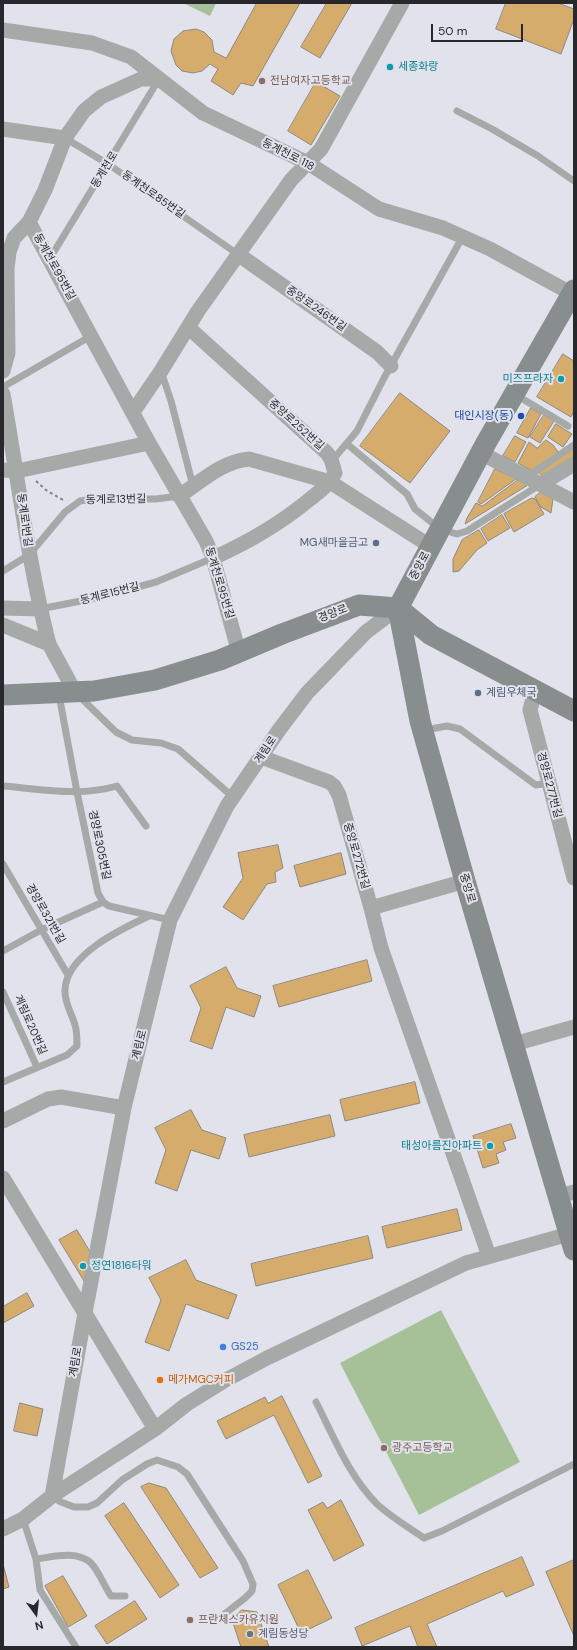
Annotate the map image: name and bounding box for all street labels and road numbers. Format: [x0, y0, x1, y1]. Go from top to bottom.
street label: 동계천로 118 [260, 136, 316, 174]
street label: 동계천로 [89, 149, 121, 191]
street label: 동계천로85번길 [119, 168, 187, 222]
street label: 동계천로95번길 [30, 231, 78, 303]
street label: 중앙로246번길 [283, 283, 349, 335]
street label: 중앙로252번길 [266, 397, 326, 453]
street label: 동계로1번길 [14, 492, 34, 548]
street label: 동계로13번길 [86, 493, 146, 507]
street label: 동계천로95번길 [202, 546, 236, 620]
street label: 중앙로 [407, 549, 433, 583]
street label: 동계로15번길 [79, 580, 141, 608]
street label: 경양로 [316, 602, 350, 626]
street label: 계림로 [252, 734, 280, 766]
street label: 경양로277번길 [534, 750, 564, 820]
street label: 경양로305번길 [85, 809, 113, 881]
street label: 중앙로272번길 [340, 821, 372, 891]
street label: 중앙로 [456, 872, 478, 904]
street label: 경양로321번길 [23, 882, 67, 946]
street label: 계림로20번길 [11, 993, 49, 1057]
street label: 계림로 [130, 1029, 150, 1061]
street label: 계림로 [67, 1346, 85, 1378]

